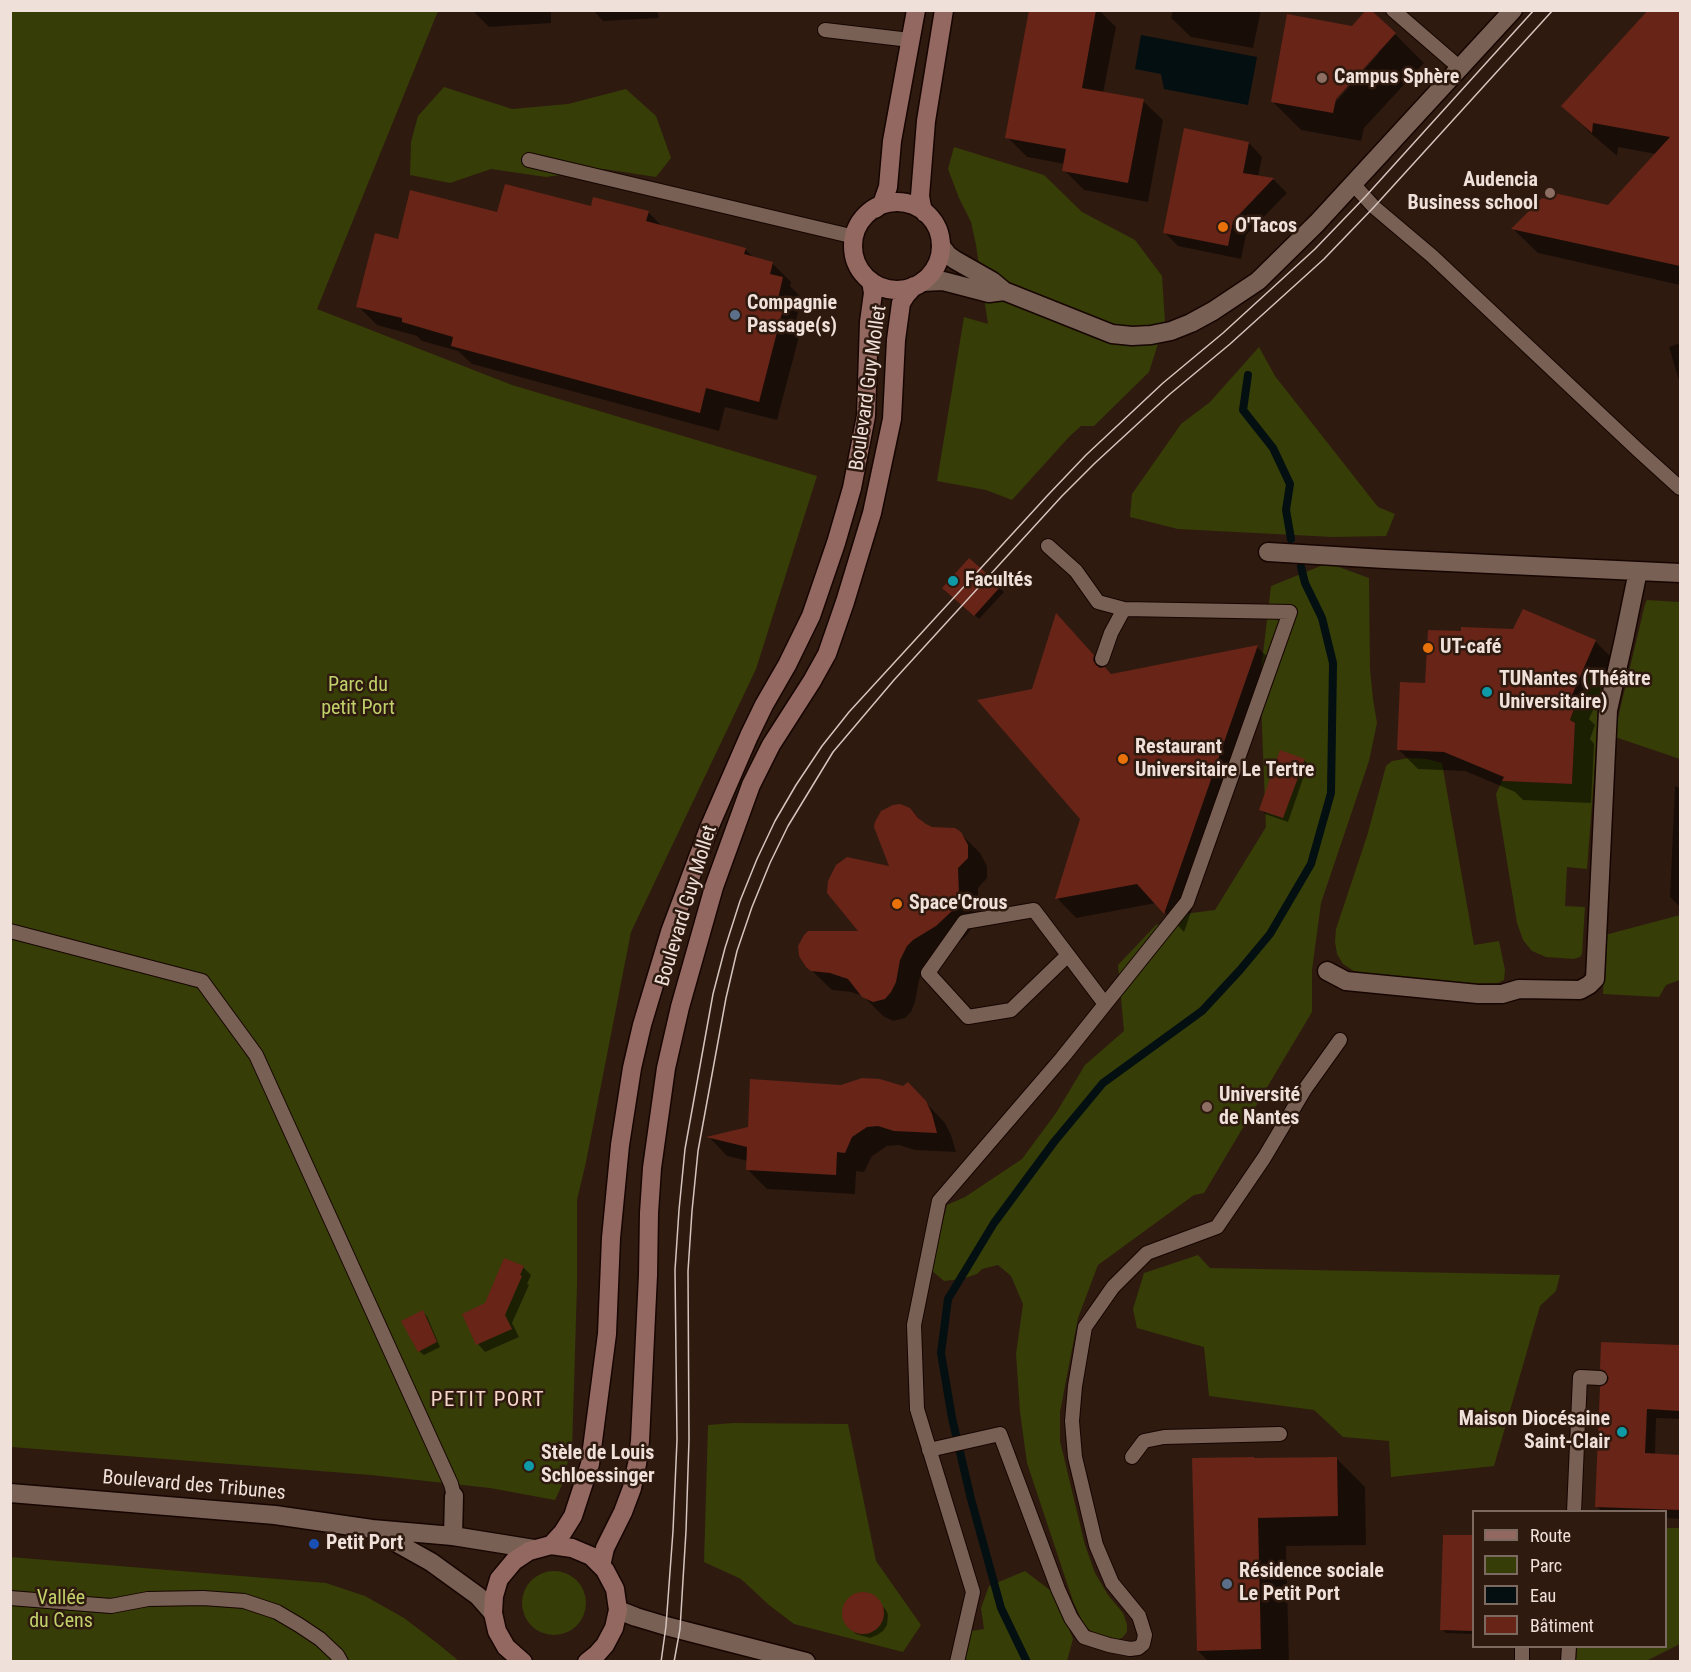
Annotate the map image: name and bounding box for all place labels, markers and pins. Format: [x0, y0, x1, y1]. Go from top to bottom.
place label: Campus Sphère [1334, 66, 1459, 90]
marker: Campus Sphère [1315, 71, 1329, 85]
place label: Audencia Business school [1408, 169, 1538, 216]
marker: Audencia Business school [1543, 186, 1557, 200]
place label: O'Tacos [1235, 215, 1297, 239]
marker: O'Tacos [1216, 220, 1230, 234]
place label: Compagnie Passage(s) [747, 292, 837, 339]
marker: Compagnie Passage(s) [728, 308, 742, 322]
place label: Facultés [965, 569, 1032, 593]
marker: Facultés [946, 574, 960, 588]
place label: UT-café [1440, 636, 1501, 660]
marker: UT-café [1421, 641, 1435, 655]
place label: TUNantes (Théâtre Universitaire) [1499, 668, 1650, 715]
marker: TUNantes (Théâtre Universitaire) [1480, 685, 1494, 699]
place label: Restaurant Universitaire Le Tertre [1135, 736, 1314, 783]
marker: Restaurant Universitaire Le Tertre [1116, 752, 1130, 766]
place label: Space'Crous [909, 892, 1008, 916]
marker: Space'Crous [890, 897, 904, 911]
place label: Université de Nantes [1219, 1084, 1300, 1131]
marker: Université de Nantes [1200, 1100, 1214, 1114]
place label: Maison Diocésaine Saint-Clair [1459, 1408, 1610, 1455]
marker: Maison Diocésaine Saint-Clair [1615, 1425, 1629, 1439]
place label: Stèle de Louis Schloessinger [541, 1442, 655, 1489]
marker: Stèle de Louis Schloessinger [522, 1459, 536, 1473]
place label: Petit Port [326, 1532, 403, 1556]
marker: Petit Port [307, 1537, 321, 1551]
place label: Résidence sociale Le Petit Port [1239, 1560, 1384, 1607]
marker: Résidence sociale Le Petit Port [1220, 1577, 1234, 1591]

